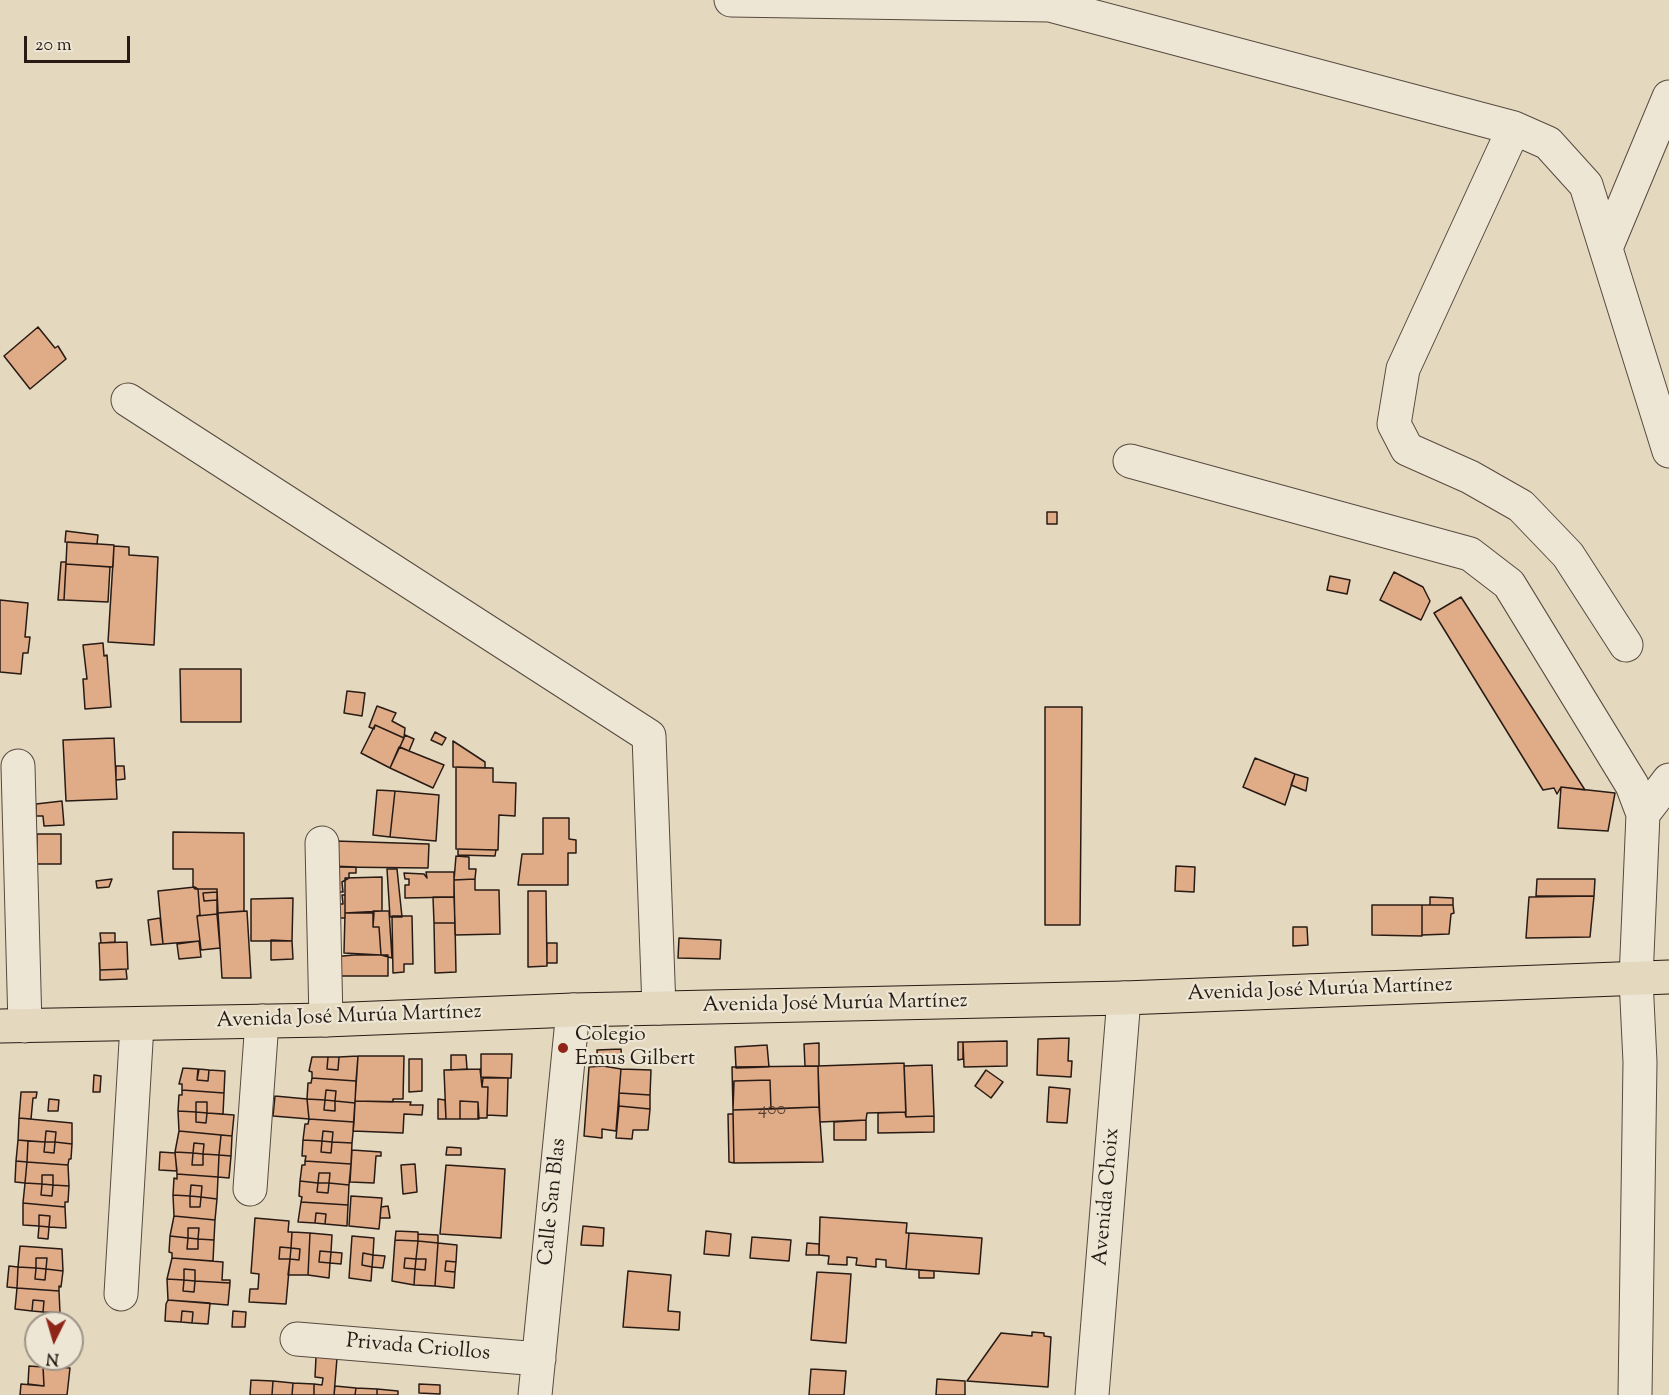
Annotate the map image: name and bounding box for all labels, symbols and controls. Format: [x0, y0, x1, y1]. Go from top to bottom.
scale bar [27, 24, 134, 62]
text: 20 m [35, 33, 72, 59]
street label: Avenida José Murúa Martínez [1187, 974, 1453, 1008]
street label: Avenida José Murúa Martínez [702, 990, 968, 1020]
street label: Avenida José Murúa Martínez [216, 1001, 482, 1035]
place label: Colegio Emus Gilbert [575, 1023, 695, 1073]
marker: Colegio Emus Gilbert [556, 1041, 570, 1055]
house number: 400 [758, 1100, 786, 1122]
street label: Avenida Choix [1089, 1127, 1127, 1267]
street label: Calle San Blas [535, 1137, 573, 1267]
north arrow [24, 1311, 84, 1371]
street label: Privada Criollos [345, 1330, 491, 1368]
text: N [45, 1345, 60, 1369]

